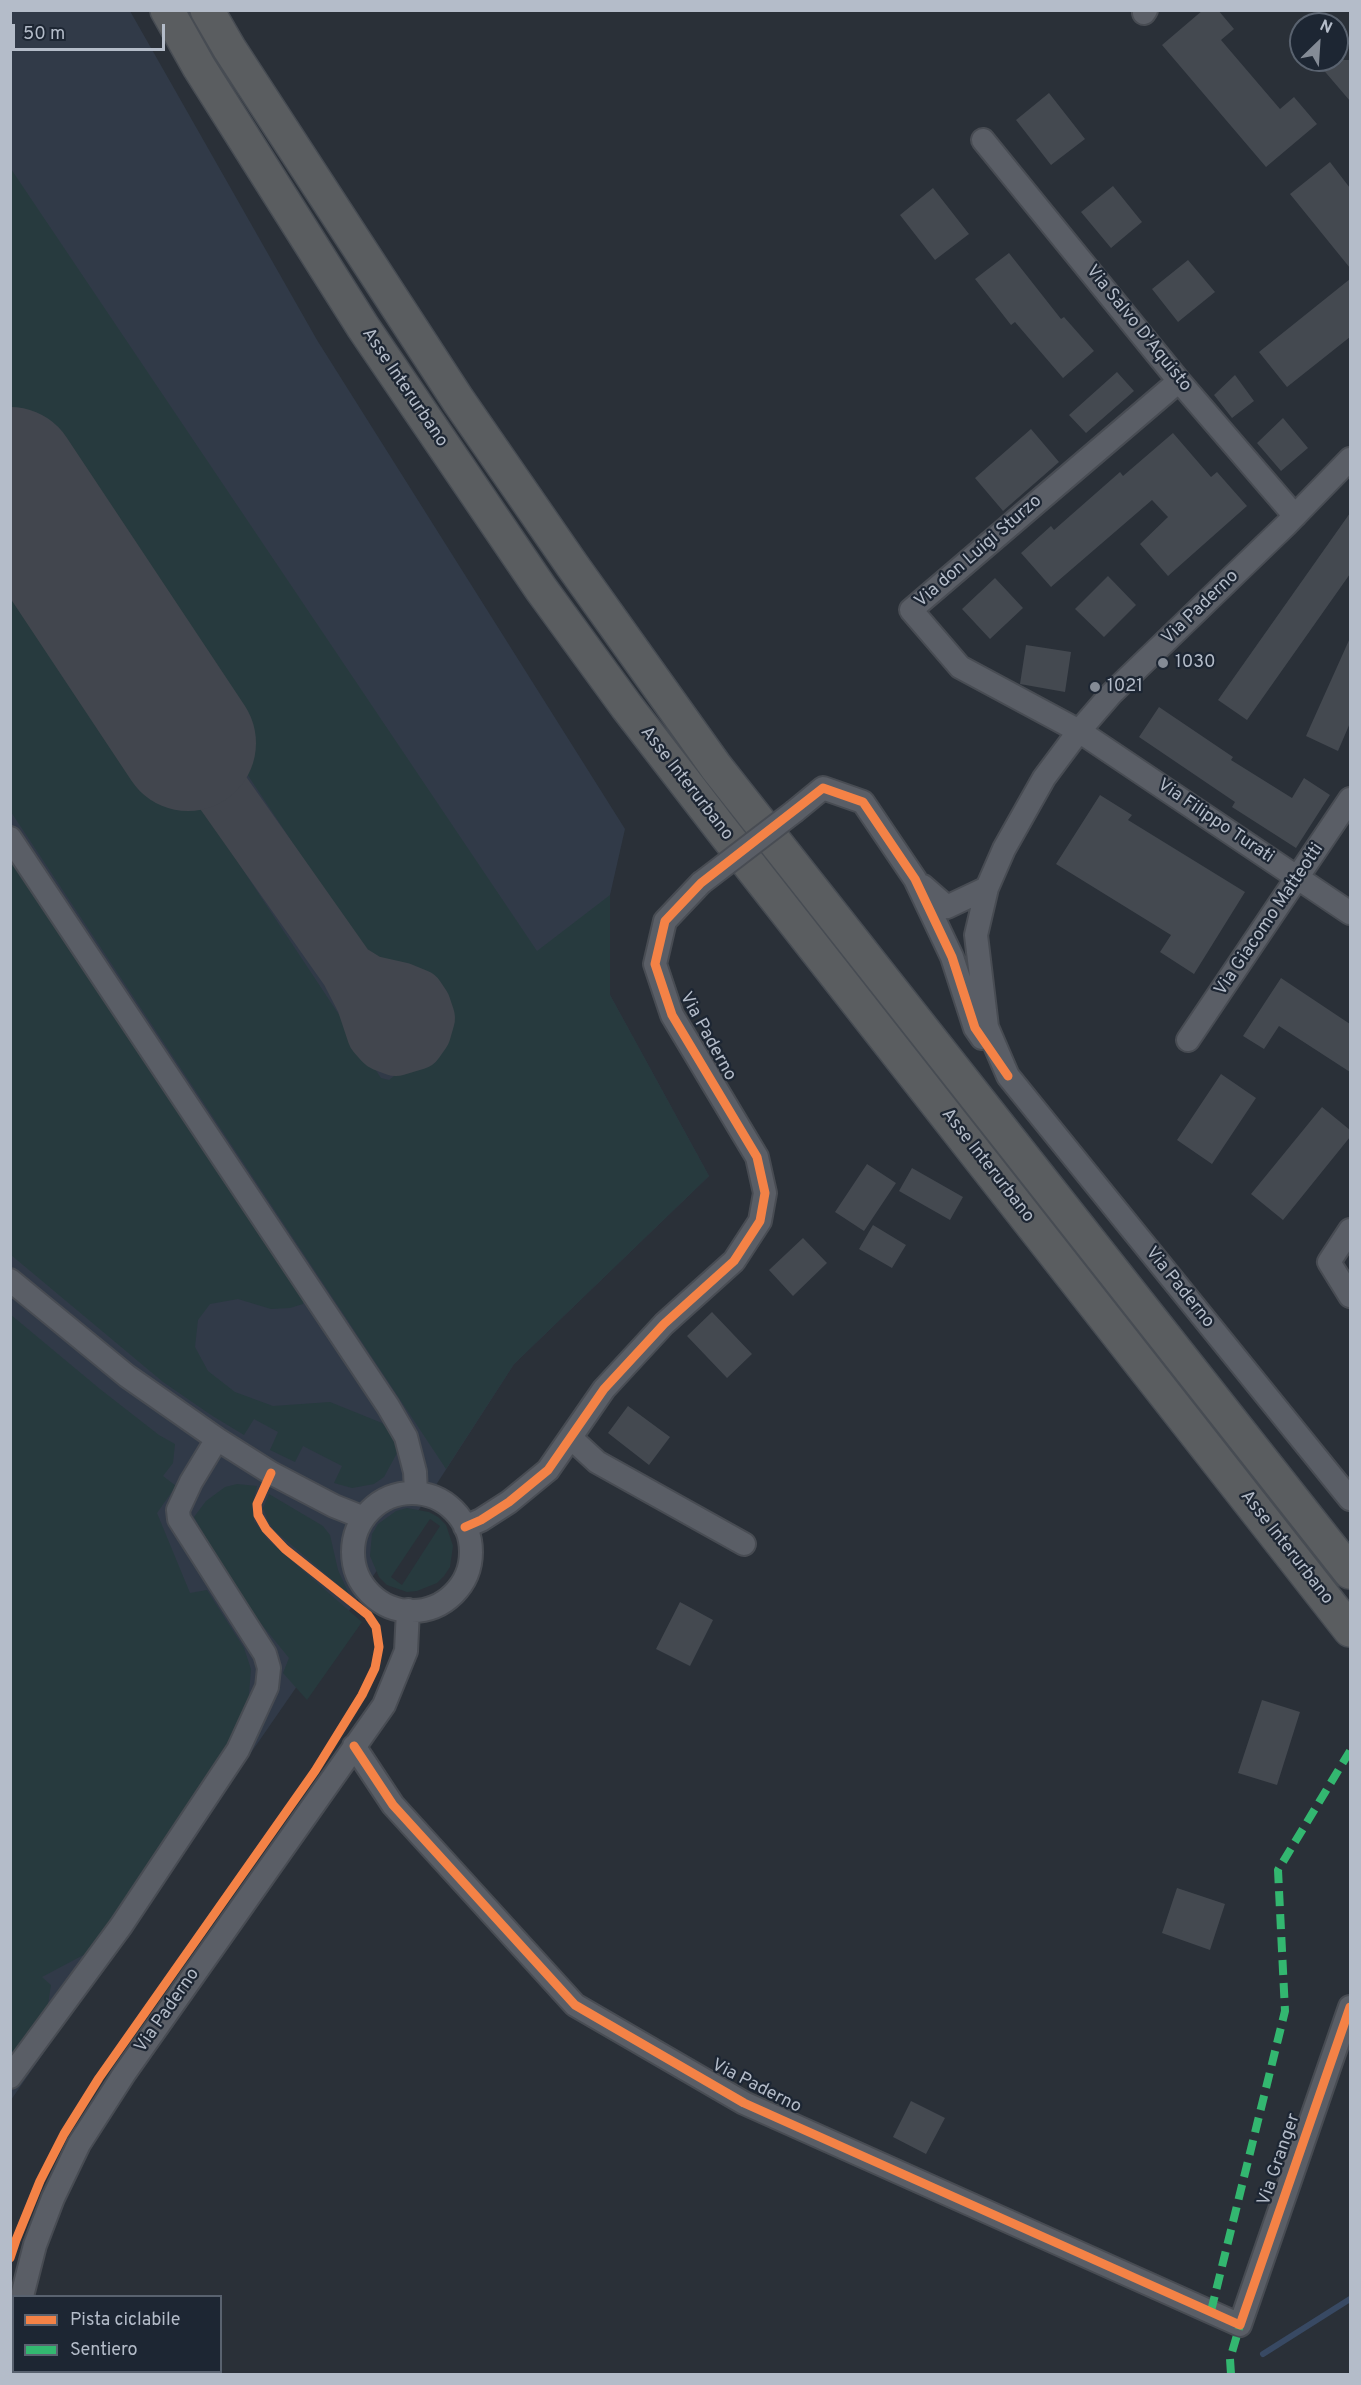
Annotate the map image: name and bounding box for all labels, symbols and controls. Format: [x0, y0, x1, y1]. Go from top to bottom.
scale bar [15, 12, 168, 50]
north arrow [1289, 12, 1349, 72]
text: N [1316, 16, 1335, 39]
text: 50 m [23, 23, 65, 46]
street label: Via Salvo D'Aquisto [1080, 261, 1196, 397]
street label: Asse Interurbano [356, 324, 452, 452]
street label: Via don Luigi Sturzo [911, 491, 1047, 613]
street label: Via Paderno [1158, 566, 1244, 650]
place label: 1030 [1175, 652, 1215, 674]
marker: 1030 [1156, 656, 1170, 670]
place label: 1021 [1107, 676, 1143, 698]
marker: 1021 [1088, 680, 1102, 694]
street label: Asse Interurbano [635, 723, 737, 845]
street label: Via Filippo Turati [1153, 775, 1277, 869]
street label: Via Giacomo Matteotti [1211, 840, 1329, 1000]
street label: Via Paderno [674, 989, 740, 1085]
street label: Asse Interurbano [936, 1105, 1038, 1227]
street label: Via Paderno [1140, 1243, 1218, 1333]
street label: Asse Interurbano [1235, 1487, 1337, 1609]
street label: Via Paderno [131, 1965, 205, 2057]
street label: Via Paderno [707, 2055, 805, 2119]
street label: Via Granger [1254, 2111, 1306, 2209]
legend [12, 2295, 222, 2373]
text: Pista ciclabile [70, 2309, 180, 2332]
text: Sentiero [70, 2339, 138, 2362]

